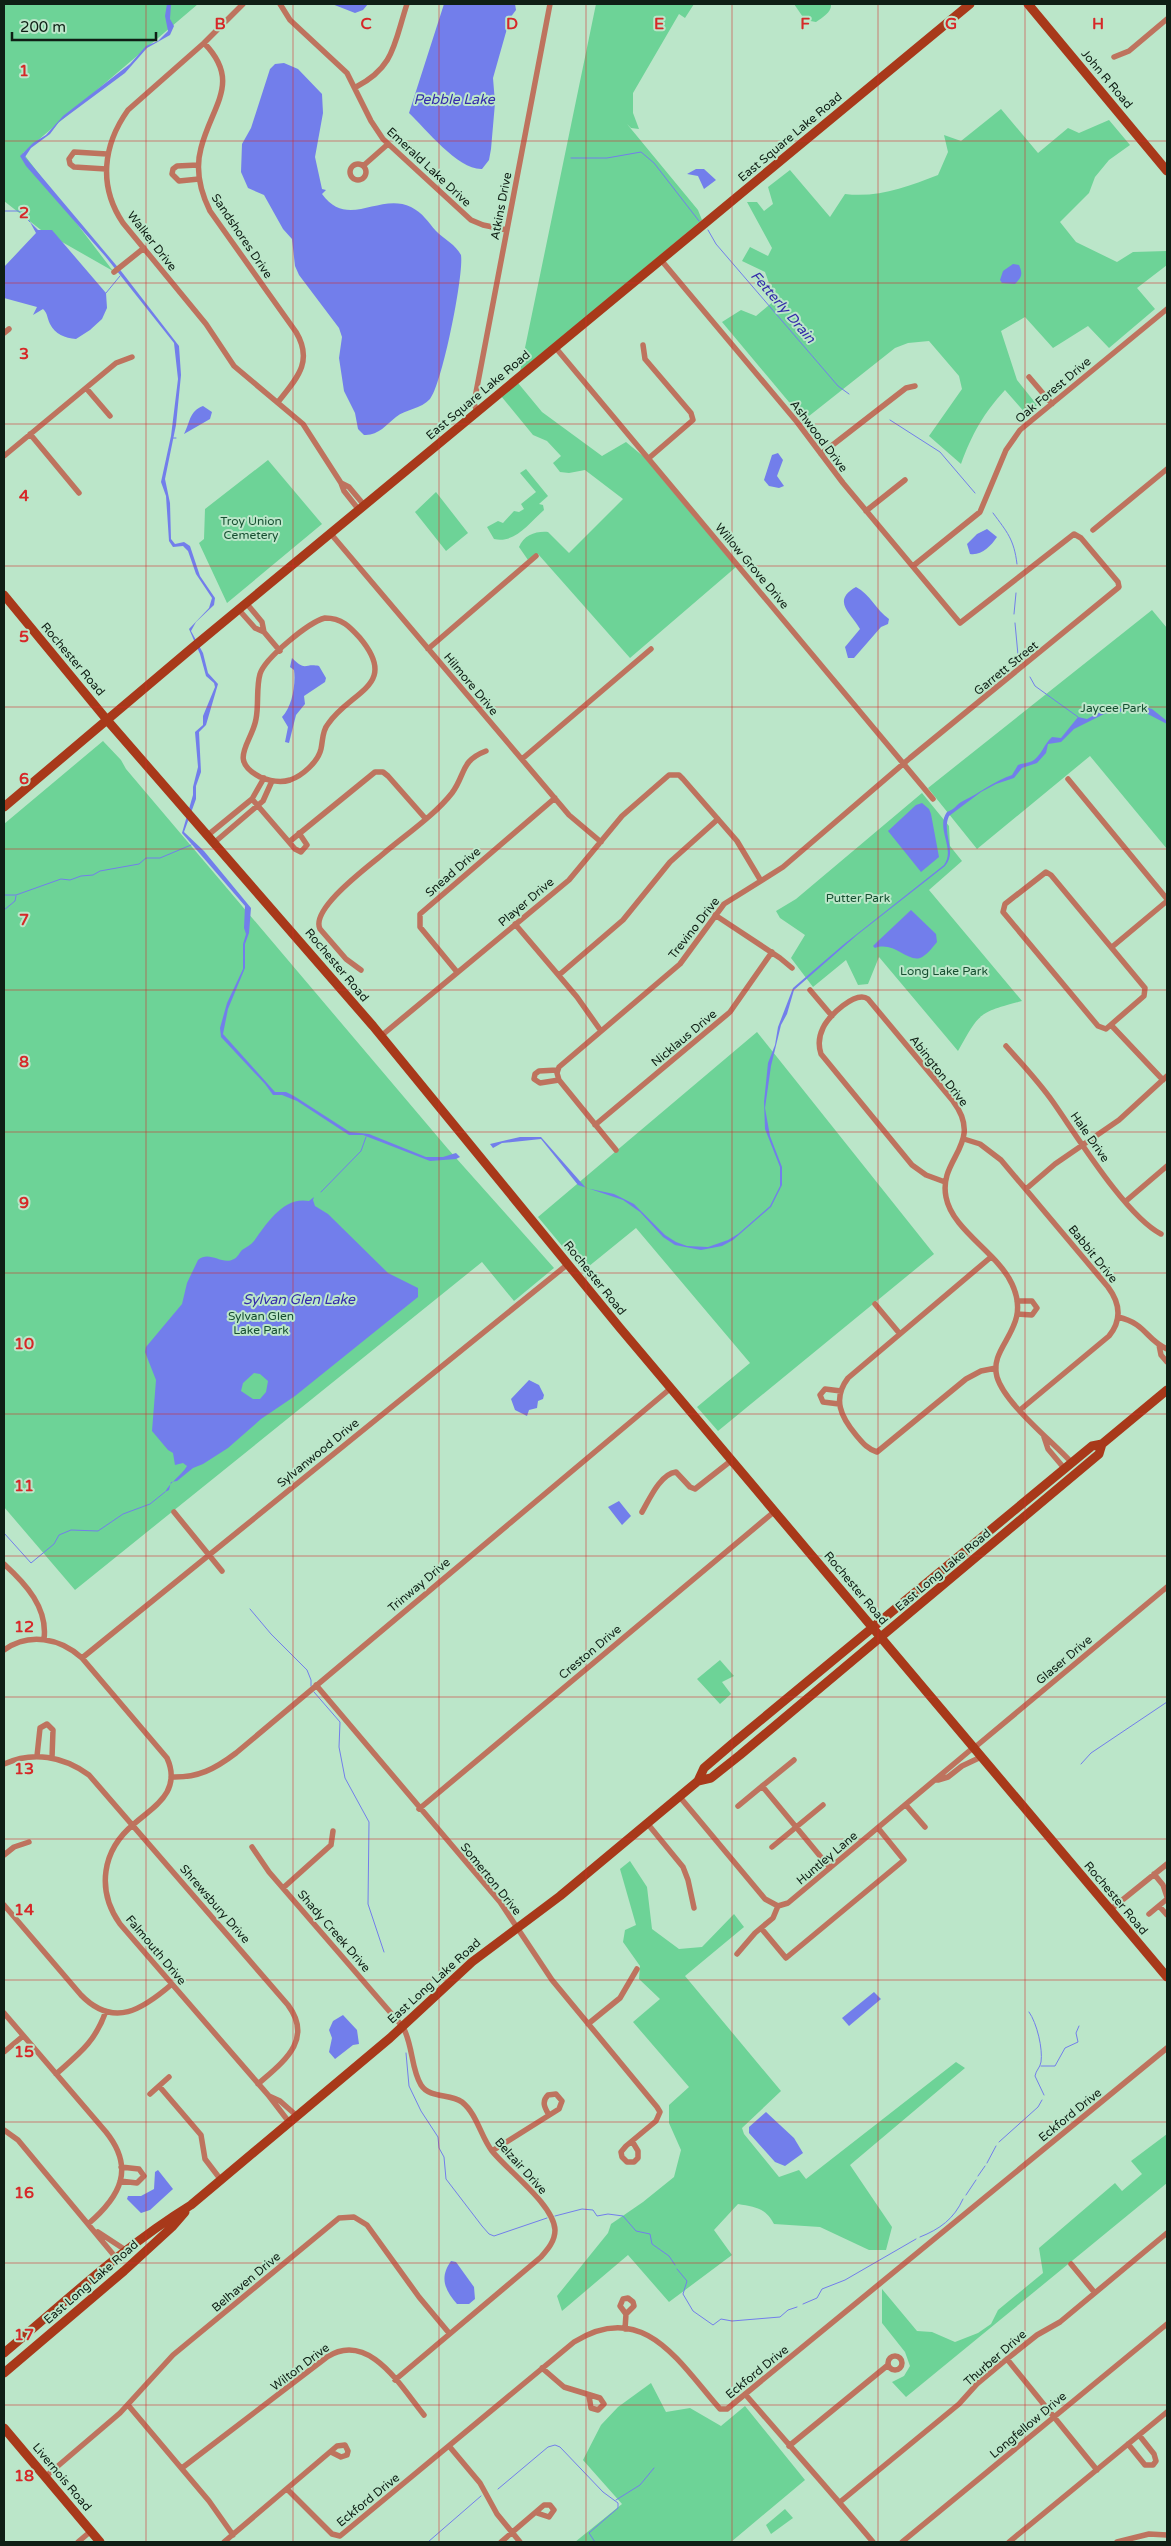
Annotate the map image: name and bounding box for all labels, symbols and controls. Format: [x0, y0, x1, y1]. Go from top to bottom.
scale bar [12, 10, 156, 42]
text: B [214, 14, 226, 34]
text: C [360, 14, 372, 34]
text: D [506, 14, 518, 34]
text: E [654, 14, 664, 34]
text: F [800, 14, 810, 34]
text: G [945, 14, 957, 34]
text: H [1092, 14, 1104, 34]
text: 200 m [20, 18, 66, 36]
street label: John R Road [1078, 47, 1136, 111]
text: 1 [19, 61, 29, 81]
street label: East Square Lake Road [735, 89, 845, 185]
water label: Pebble Lake [413, 91, 496, 108]
street label: Emerald Lake Drive [384, 124, 474, 210]
street label: Atkins Drive [488, 171, 514, 241]
street label: Sandshores Drive [209, 191, 276, 281]
text: 2 [19, 203, 29, 223]
street label: Walker Drive [124, 208, 180, 274]
water label: Fetterly Drain [747, 267, 819, 347]
text: 3 [19, 344, 29, 364]
street label: East Square Lake Road [423, 347, 533, 443]
street label: Oak Forest Drive [1012, 354, 1094, 426]
street label: Ashwood Drive [787, 397, 851, 475]
text: 4 [19, 486, 29, 506]
park label: Troy Union Cemetery [220, 514, 282, 542]
street label: Willow Grove Drive [712, 520, 792, 612]
street label: Rochester Road [38, 620, 108, 698]
text: 5 [19, 627, 29, 647]
street label: Garrett Street [971, 638, 1041, 698]
street label: Hilmore Drive [441, 650, 501, 718]
park label: Jaycee Park [1080, 701, 1148, 715]
text: 6 [19, 769, 29, 789]
street label: Snead Drive [423, 844, 484, 900]
street label: Player Drive [495, 875, 557, 929]
park label: Putter Park [826, 891, 891, 905]
street label: Trevino Drive [666, 894, 723, 962]
text: 7 [19, 910, 29, 930]
street label: Rochester Road [302, 926, 372, 1004]
park label: Long Lake Park [900, 964, 988, 978]
street label: Nicklaus Drive [649, 1007, 720, 1069]
street label: Abington Drive [907, 1033, 971, 1109]
text: 8 [19, 1052, 29, 1072]
street label: Hale Drive [1068, 1109, 1113, 1165]
text: 9 [19, 1193, 29, 1213]
street label: Babbit Drive [1065, 1222, 1121, 1286]
street label: Rochester Road [561, 1238, 629, 1318]
water label: Sylvan Glen Lake [243, 1291, 356, 1308]
park label: Sylvan Glen Lake Park [228, 1309, 294, 1337]
text: 10 [14, 1334, 34, 1354]
street label: Sylvanwood Drive [274, 1416, 362, 1490]
text: 11 [14, 1476, 34, 1496]
street label: East Long Lake Road [892, 1526, 994, 1614]
street label: Rochester Road [821, 1549, 891, 1627]
street label: Trinway Drive [385, 1555, 453, 1615]
text: 12 [14, 1617, 34, 1637]
street label: Creston Drive [556, 1622, 624, 1682]
street label: Glaser Drive [1033, 1632, 1095, 1687]
text: 13 [14, 1759, 34, 1779]
street label: Huntley Lane [794, 1828, 860, 1887]
street label: Somerton Drive [458, 1840, 525, 1918]
street label: Rochester Road [1081, 1859, 1151, 1937]
street label: Shrewsbury Drive [177, 1862, 253, 1946]
street label: Shady Creek Drive [295, 1887, 374, 1975]
text: 14 [14, 1900, 34, 1920]
street label: Falmouth Drive [123, 1912, 189, 1988]
street label: East Long Lake Road [385, 1936, 483, 2026]
text: 15 [14, 2042, 34, 2062]
street label: Eckford Drive [1036, 2085, 1104, 2145]
street label: Belzair Drive [492, 2135, 550, 2197]
text: 16 [14, 2183, 34, 2203]
street label: East Long Lake Road [41, 2237, 141, 2327]
street label: Belhaven Drive [209, 2249, 283, 2315]
text: 17 [14, 2325, 34, 2345]
street label: Thurber Drive [961, 2327, 1029, 2389]
street label: Wilton Drive [268, 2340, 332, 2394]
street label: Eckford Drive [723, 2342, 791, 2402]
street label: Longfellow Drive [987, 2389, 1069, 2461]
street label: Livernois Road [30, 2440, 94, 2514]
text: 18 [14, 2466, 34, 2486]
street label: Eckford Drive [334, 2470, 402, 2530]

